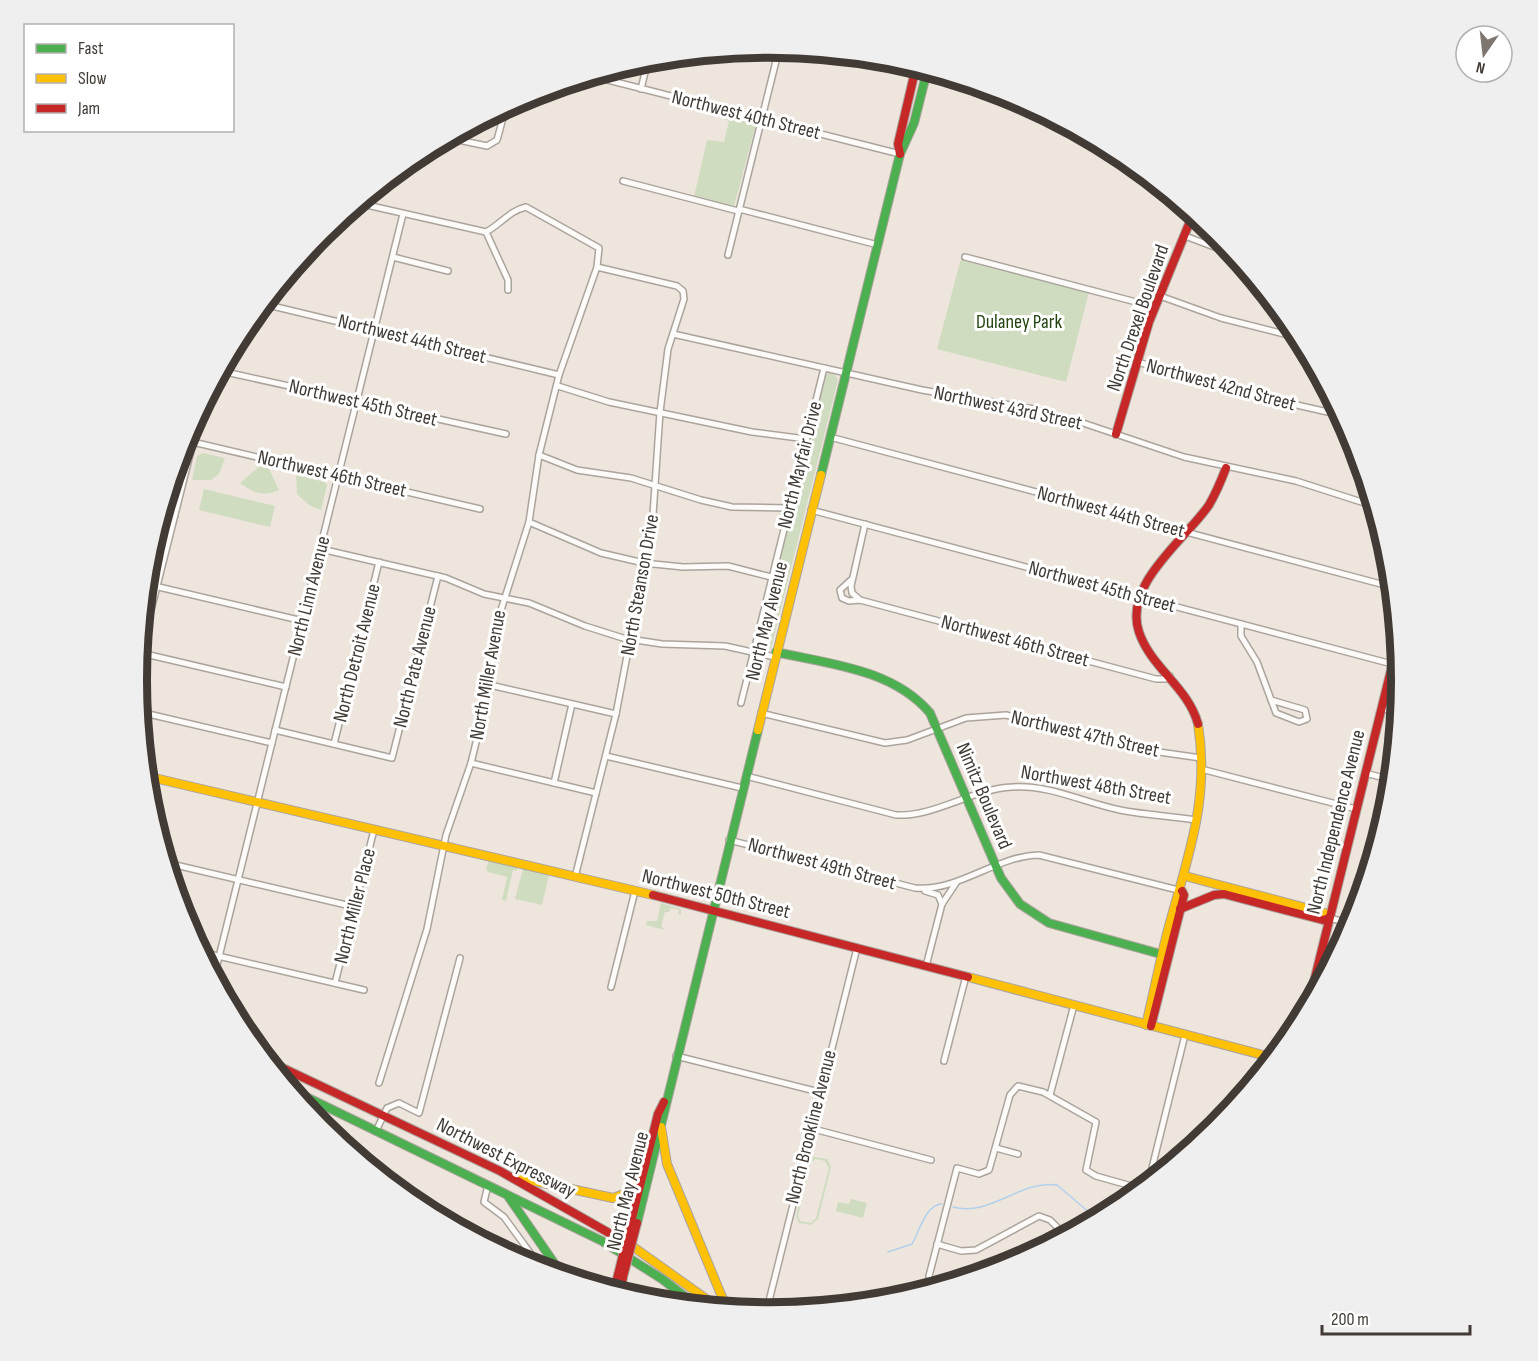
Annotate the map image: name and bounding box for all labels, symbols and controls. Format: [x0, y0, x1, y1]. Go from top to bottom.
legend [24, 24, 234, 132]
north arrow [1454, 24, 1514, 84]
text: Fast [78, 38, 104, 59]
text: N [1474, 57, 1487, 77]
text: Slow [78, 68, 107, 89]
street label: Northwest 40th Street [669, 85, 823, 145]
text: Jam [77, 98, 100, 119]
street label: North Drexel Boulevard [1102, 241, 1174, 395]
street label: Northwest 44th Street [336, 309, 488, 369]
park label: Dulaney Park [976, 310, 1062, 334]
street label: Northwest 42nd Street [1144, 354, 1298, 416]
street label: Northwest 45th Street [287, 374, 439, 432]
street label: Northwest 43rd Street [932, 381, 1084, 435]
street label: North Mayfair Drive [773, 399, 827, 531]
street label: Northwest 46th Street [255, 445, 409, 503]
street label: Northwest 44th Street [1035, 481, 1187, 543]
street label: North Steanson Drive [616, 512, 664, 658]
street label: North Linn Avenue [283, 534, 335, 658]
street label: Northwest 45th Street [1026, 556, 1178, 618]
street label: North May Avenue [741, 559, 793, 683]
street label: North Detroit Avenue [328, 581, 386, 725]
street label: North Pate Avenue [388, 604, 442, 730]
street label: North Miller Avenue [465, 608, 511, 742]
street label: Northwest 46th Street [939, 610, 1091, 672]
street label: Northwest 47th Street [1009, 705, 1161, 763]
street label: North Independence Avenue [1301, 727, 1371, 917]
street label: Nimitz Boulevard [951, 739, 1017, 853]
street label: Northwest 48th Street [1019, 760, 1173, 810]
street label: Northwest 49th Street [745, 833, 899, 895]
street label: North Miller Place [329, 846, 381, 966]
street label: Northwest 50th Street [639, 864, 793, 924]
street label: North Brookline Avenue [780, 1048, 842, 1206]
street label: Northwest Expressway [433, 1113, 580, 1203]
street label: North May Avenue [602, 1129, 654, 1253]
scale bar [1322, 1298, 1470, 1336]
text: 200 m [1331, 1309, 1369, 1330]

